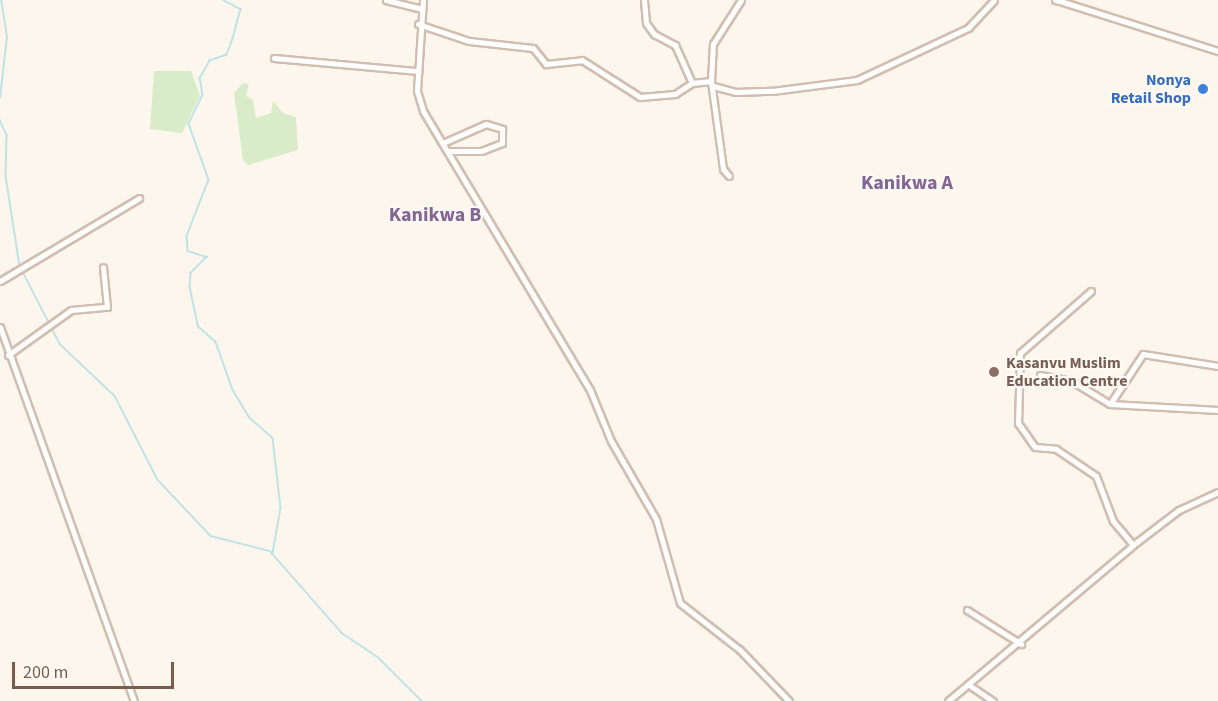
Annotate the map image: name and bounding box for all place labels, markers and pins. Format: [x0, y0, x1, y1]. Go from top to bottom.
place label: Nonya Retail Shop [1111, 70, 1191, 108]
marker: Nonya Retail Shop [1196, 82, 1210, 96]
place label: Kasanvu Muslim Education Centre [1006, 353, 1127, 391]
marker: Kasanvu Muslim Education Centre [987, 365, 1001, 379]

